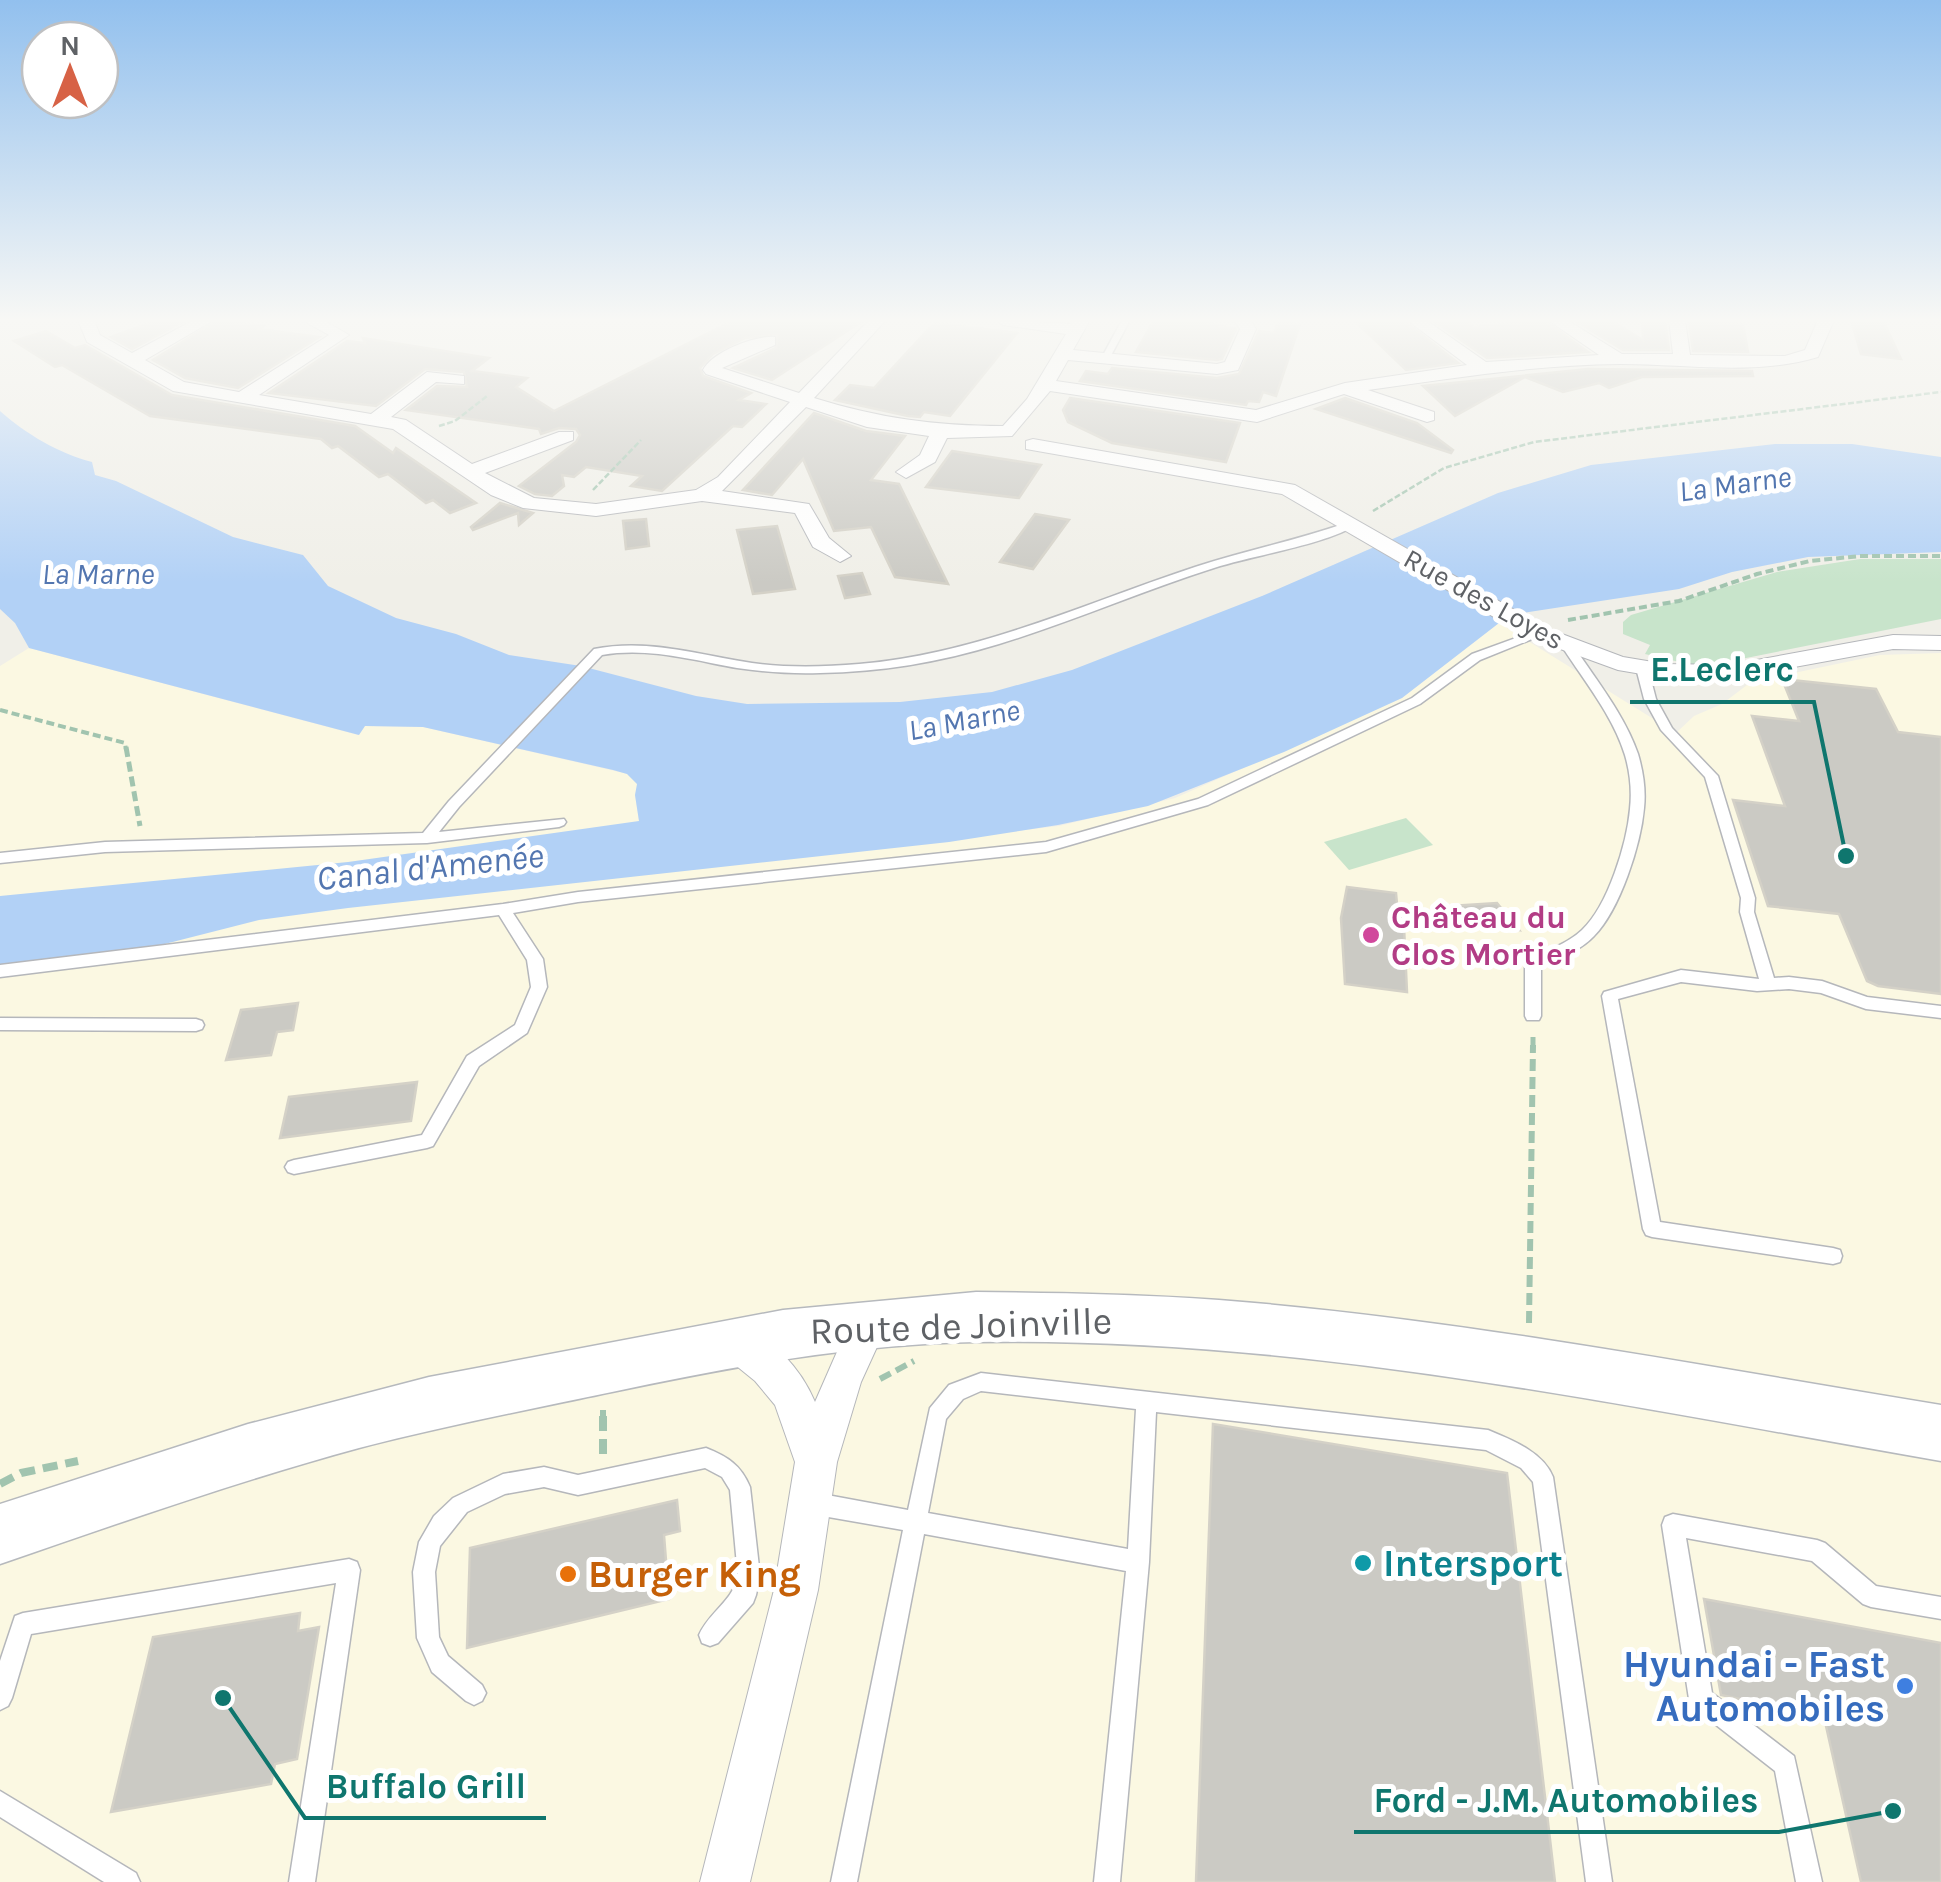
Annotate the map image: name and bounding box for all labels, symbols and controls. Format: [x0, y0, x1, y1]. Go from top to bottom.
north arrow [20, 20, 120, 120]
text: N [60, 29, 80, 62]
water label: La Marne [1677, 458, 1793, 510]
street label: Rue des Loyes [1398, 541, 1570, 657]
water label: La Marne [42, 556, 154, 592]
callout: E.Leclerc [1630, 637, 1814, 702]
text: E.Leclerc [1650, 649, 1794, 690]
water label: La Marne [905, 692, 1023, 748]
water label: Canal d'Amenée [314, 835, 546, 899]
place label: Château du Clos Mortier [1391, 899, 1576, 973]
marker: Château du Clos Mortier [1360, 924, 1382, 946]
street label: Route de Joinville [809, 1298, 1113, 1354]
place label: Intersport [1383, 1541, 1563, 1586]
place label: Burger King [588, 1552, 801, 1597]
marker: Intersport [1352, 1552, 1374, 1574]
marker: Burger King [557, 1563, 579, 1585]
place label: Hyundai - Fast Automobiles [1623, 1642, 1885, 1731]
marker: Hyundai - Fast Automobiles [1894, 1675, 1916, 1697]
callout: Buffalo Grill [305, 1753, 546, 1818]
text: Buffalo Grill [326, 1766, 526, 1807]
callout: Ford - J.M. Automobiles [1354, 1767, 1779, 1832]
text: Ford - J.M. Automobiles [1374, 1780, 1758, 1821]

